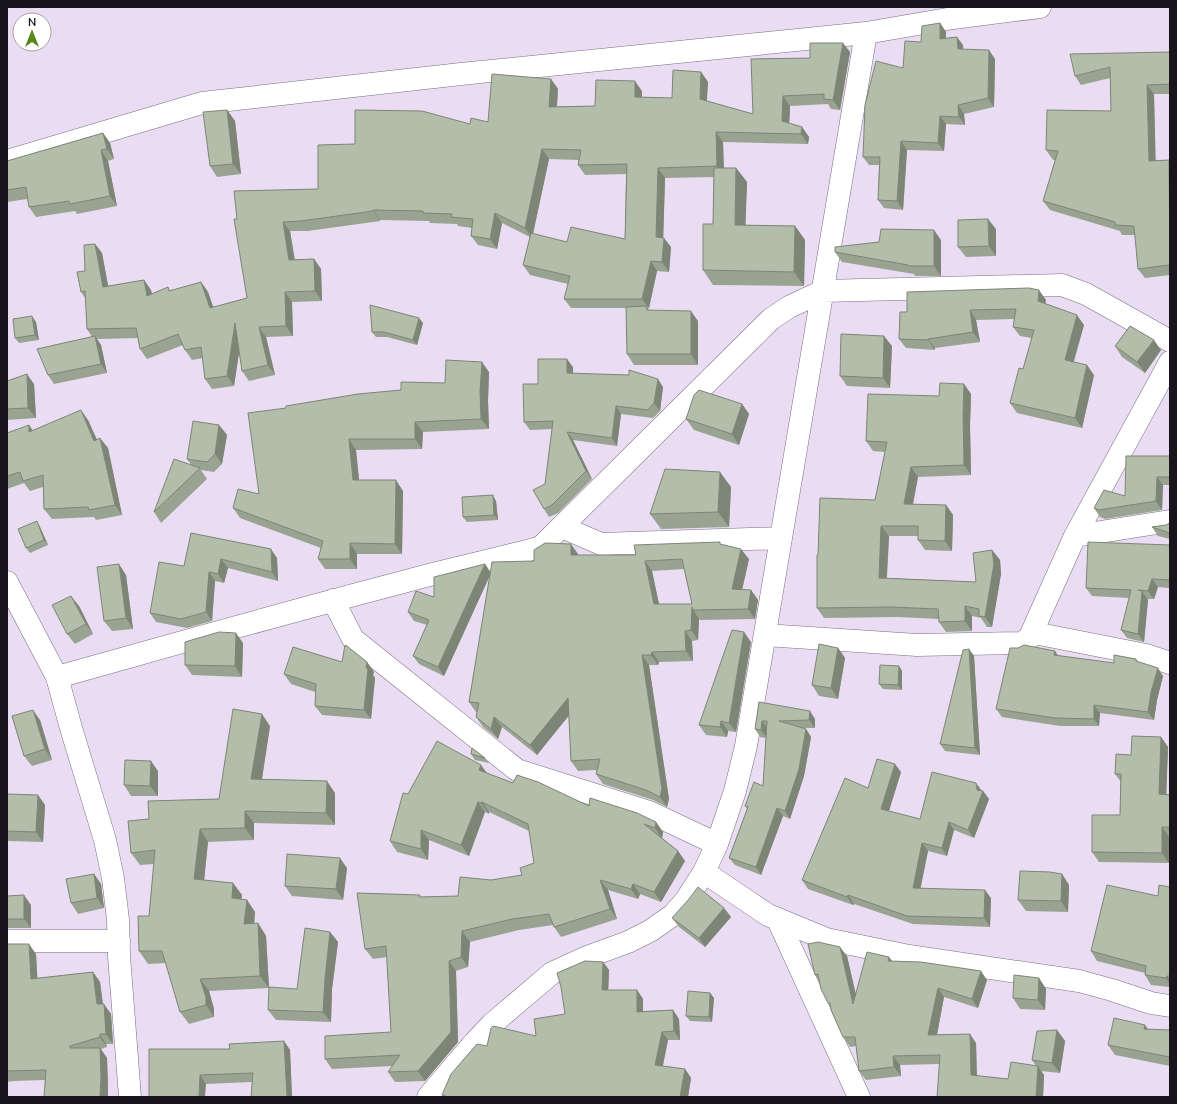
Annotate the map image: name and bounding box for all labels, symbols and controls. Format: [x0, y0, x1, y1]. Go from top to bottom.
north arrow [12, 12, 52, 52]
text: N [28, 15, 36, 30]

